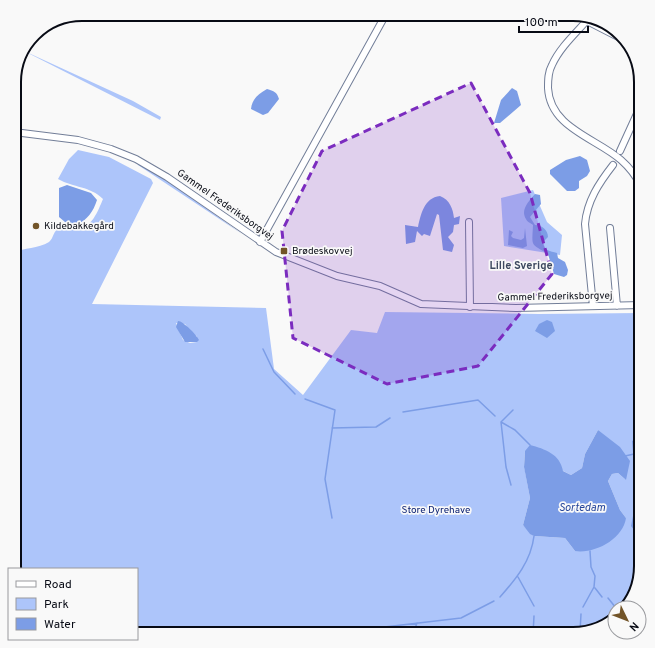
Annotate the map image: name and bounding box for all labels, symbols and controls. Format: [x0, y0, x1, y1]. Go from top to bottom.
scale bar [519, 8, 588, 34]
text: 100 m [525, 15, 558, 31]
street label: Gammel Frederiksborgvej [174, 167, 276, 243]
place label: Kildebakkegård [44, 220, 114, 233]
marker: Kildebakkegård [31, 221, 41, 231]
place label: Brødeskovvej [292, 245, 352, 258]
marker: Brødeskovvej [279, 246, 289, 256]
district label: Lille Sverige [489, 259, 553, 273]
street label: Gammel Frederiksborgvej [497, 289, 613, 305]
water label: Sortedam [559, 501, 605, 515]
park label: Store Dyrehave [402, 504, 470, 517]
legend [8, 568, 138, 640]
text: Road [44, 577, 72, 593]
text: Park [44, 597, 69, 613]
north arrow [607, 600, 647, 640]
text: Water [44, 617, 76, 633]
text: N [626, 618, 641, 634]

